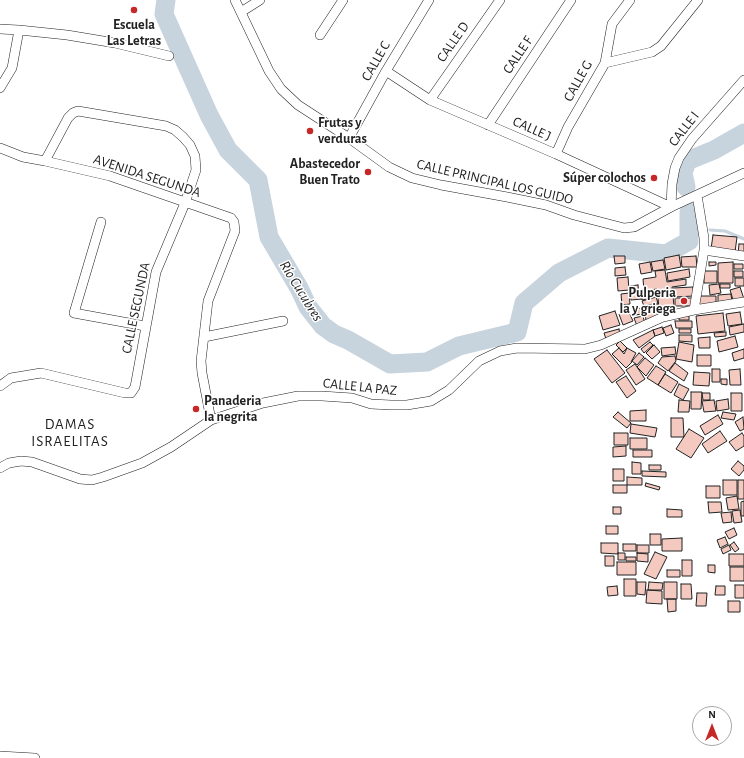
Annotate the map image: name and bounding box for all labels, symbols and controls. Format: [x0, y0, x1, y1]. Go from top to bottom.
marker: Escuela Las Letras [129, 5, 139, 15]
place label: Escuela Las Letras [107, 17, 161, 50]
street label: CALLE D [433, 19, 473, 65]
street label: CALLE F [499, 33, 537, 77]
street label: CALLE C [358, 38, 394, 84]
street label: CALLE G [560, 57, 596, 105]
street label: CALLE I [665, 108, 703, 150]
street label: CALLE J [510, 113, 554, 145]
place label: Frutas y verduras [318, 115, 367, 148]
marker: Frutas y verduras [305, 126, 315, 136]
street label: AVENIDA SEGUNDA [91, 151, 203, 201]
place label: Abastecedor Buen Trato [290, 156, 360, 188]
street label: CALLE PRINCIPAL LOS GUIDO [415, 156, 575, 208]
marker: Abastecedor Buen Trato [363, 167, 373, 177]
place label: Súper colochos [563, 170, 646, 186]
marker: Súper colochos [649, 173, 659, 183]
water label: Río Cucubres [275, 257, 327, 325]
street label: CALLE SEGUNDA [118, 261, 154, 355]
place label: Pulperia la y griega [620, 285, 676, 318]
marker: Pulperia la y griega [679, 296, 689, 306]
street label: CALLE LA PAZ [322, 375, 398, 399]
place label: Panaderia la negrita [204, 393, 261, 426]
marker: Panaderia la negrita [191, 404, 201, 414]
district label: DAMAS ISRAELITAS [31, 415, 109, 450]
north arrow [692, 706, 732, 746]
text: N [708, 709, 716, 720]

